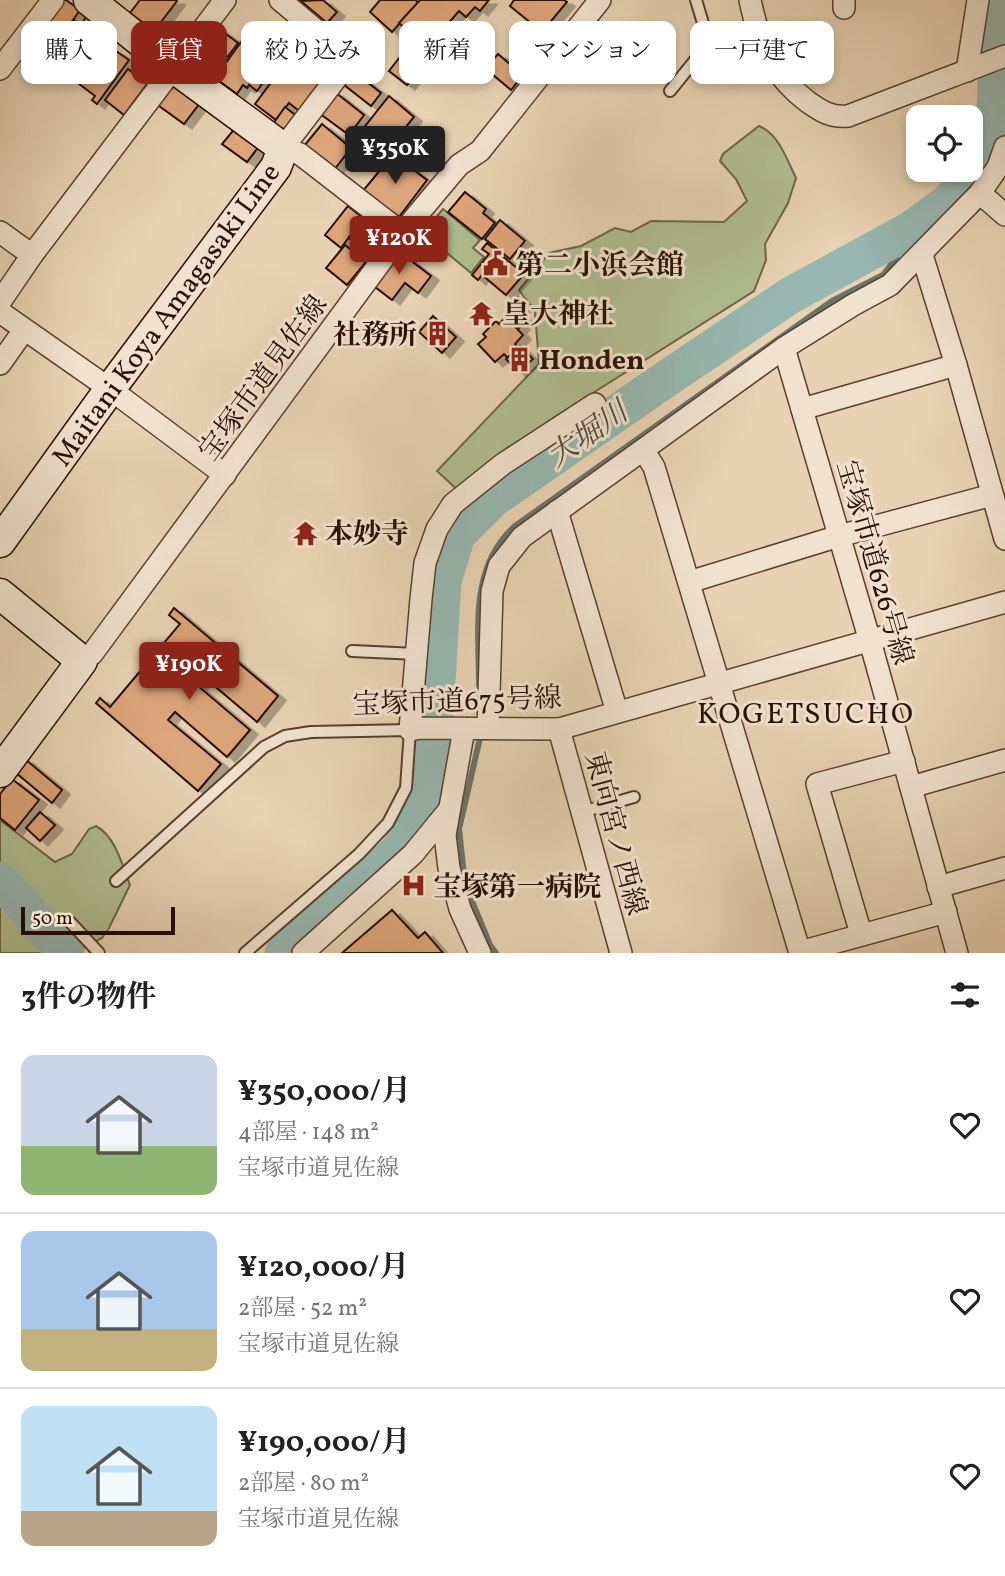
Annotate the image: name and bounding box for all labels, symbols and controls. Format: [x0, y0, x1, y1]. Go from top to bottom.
chip: 購入 [21, 21, 117, 84]
chip: 賃貸 [131, 21, 227, 84]
chip: 絞り込み [241, 21, 385, 84]
chip: 新着 [399, 21, 495, 84]
chip: マンション [509, 21, 676, 84]
chip: 一戸建て [690, 21, 834, 84]
map controls [906, 105, 983, 182]
button: locate [906, 105, 983, 182]
pin: ¥350K [346, 127, 444, 186]
text: ¥350K [361, 133, 429, 165]
street label: Maitani Koya Amagasaki Line [44, 156, 290, 475]
pin: ¥120K [350, 216, 448, 276]
text: ¥120K [366, 223, 432, 255]
place label: 第二小浜会館 [516, 247, 684, 286]
public building icon: 第二小浜会館 [482, 250, 510, 278]
street label: 宝塚市道見佐線 [191, 288, 337, 469]
place label: 皇大神社 [502, 296, 614, 335]
temple icon: 皇大神社 [468, 299, 496, 327]
place label: 社務所 [333, 317, 417, 356]
building icon: 社務所 [423, 320, 451, 348]
place label: Honden [539, 342, 645, 381]
building icon: Honden [505, 345, 533, 373]
water label: 大堀川 [539, 391, 640, 479]
street label: 宝塚市道626号線 [826, 456, 921, 670]
place label: 本妙寺 [325, 516, 409, 555]
temple icon: 本妙寺 [291, 519, 319, 547]
pin: ¥190K [140, 642, 238, 702]
text: ¥190K [155, 649, 223, 681]
street label: 宝塚市道675号線 [352, 679, 562, 726]
district label: KOGETSUCHO [697, 694, 915, 736]
street label: 東向宮ノ西線 [574, 747, 655, 920]
place label: 宝塚第一病院 [433, 869, 601, 908]
hospital icon: 宝塚第一病院 [399, 872, 427, 900]
scale bar [21, 904, 175, 936]
text: 50 m [32, 906, 73, 932]
icon: filters [946, 976, 984, 1014]
text: 3件の物件 [21, 977, 156, 1019]
text: ¥350,000/月 [238, 1071, 411, 1113]
icon: home [77, 1083, 161, 1167]
icon: heart [946, 1106, 984, 1144]
text: 4部屋 · 148 m² [238, 1117, 379, 1149]
text: 宝塚市道見佐線 [238, 1153, 399, 1185]
text: ¥120,000/月 [238, 1247, 409, 1289]
icon: home [77, 1259, 161, 1343]
icon: heart [946, 1282, 984, 1320]
text: 2部屋 · 52 m² [238, 1293, 367, 1325]
text: 宝塚市道見佐線 [238, 1329, 399, 1361]
text: ¥190,000/月 [238, 1422, 411, 1464]
icon: home [77, 1434, 161, 1518]
icon: heart [946, 1457, 984, 1495]
text: 2部屋 · 80 m² [238, 1468, 369, 1500]
text: 宝塚市道見佐線 [238, 1504, 399, 1536]

